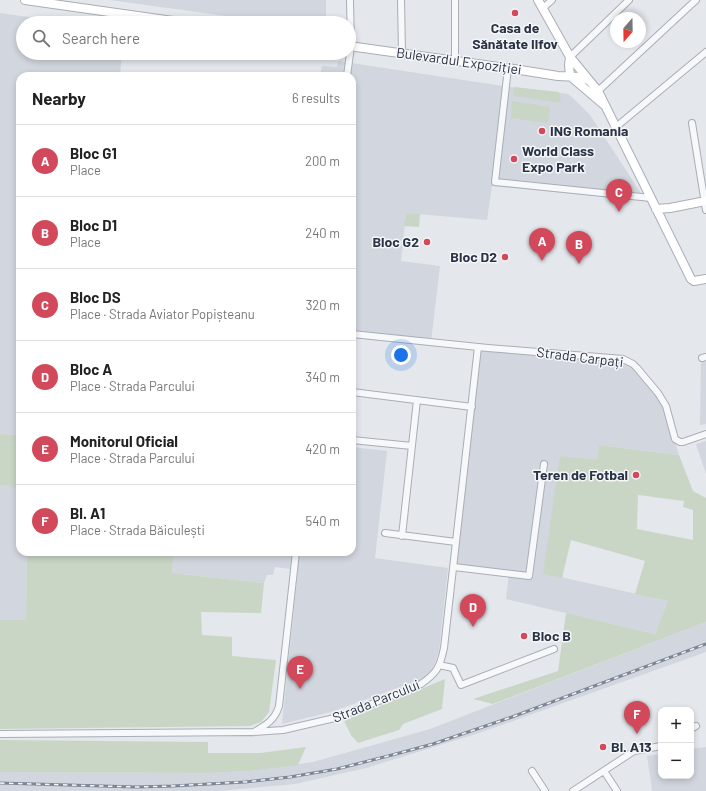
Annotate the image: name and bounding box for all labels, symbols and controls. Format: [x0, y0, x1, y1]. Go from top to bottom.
marker: Casa de Sănătate Ilfov [510, 8, 520, 18]
north arrow [610, 12, 646, 48]
search box [16, 16, 356, 60]
place label: Casa de Sănătate Ilfov [472, 19, 558, 52]
icon: search [30, 27, 52, 49]
text: Search here [62, 29, 140, 47]
street label: Bulevardul Expoziției [395, 43, 523, 78]
text: Nearby [32, 88, 86, 108]
text: 6 results [292, 90, 340, 106]
place label: ING Romania [550, 122, 628, 139]
marker: ING Romania [537, 126, 547, 136]
place label: World Class Expo Park [522, 142, 594, 175]
text: Bloc G1 [70, 144, 117, 162]
text: A [41, 153, 49, 169]
text: 200 m [305, 153, 340, 169]
marker: World Class Expo Park [509, 154, 519, 164]
text: Place [70, 162, 101, 178]
pin: C [606, 179, 632, 212]
text: Bloc D1 [70, 216, 117, 234]
text: B [41, 225, 49, 241]
text: 240 m [305, 225, 340, 241]
pin: A [529, 228, 555, 261]
pin: B [566, 231, 592, 264]
place label: Bloc G2 [372, 233, 419, 250]
text: Place [70, 234, 101, 250]
marker: Bloc G2 [422, 237, 432, 247]
place label: Bloc D2 [450, 248, 497, 265]
marker: Bloc D2 [500, 252, 510, 262]
text: Bloc DS [70, 288, 121, 306]
text: C [41, 297, 49, 313]
text: 320 m [306, 297, 340, 313]
text: Place · Strada Aviator Popișteanu [70, 306, 255, 322]
street label: Strada Carpați [536, 343, 624, 370]
your location [391, 345, 411, 365]
text: Bloc A [70, 360, 112, 378]
text: D [41, 369, 49, 385]
text: 340 m [305, 369, 340, 385]
text: Place · Strada Parcului [70, 378, 195, 394]
text: Monitorul Oficial [70, 432, 178, 450]
text: E [41, 441, 49, 457]
text: 420 m [305, 441, 340, 457]
text: Place · Strada Parcului [70, 450, 195, 466]
place label: Teren de Fotbal [533, 466, 628, 483]
marker: Teren de Fotbal [631, 470, 641, 480]
text: Bl. A1 [70, 504, 105, 522]
text: F [41, 513, 49, 529]
text: 540 m [305, 513, 340, 529]
text: Place · Strada Băiculești [70, 522, 205, 538]
pin: D [460, 594, 486, 627]
place label: Bloc B [532, 627, 571, 644]
marker: Bloc B [519, 631, 529, 641]
pin: E [287, 656, 313, 689]
street label: Strada Parcului [330, 675, 422, 726]
pin: F [624, 701, 650, 734]
map controls [658, 707, 694, 779]
button: + [658, 707, 694, 743]
place label: Bl. A13 [611, 738, 652, 755]
marker: Bl. A13 [598, 742, 608, 752]
button: − [658, 743, 694, 779]

